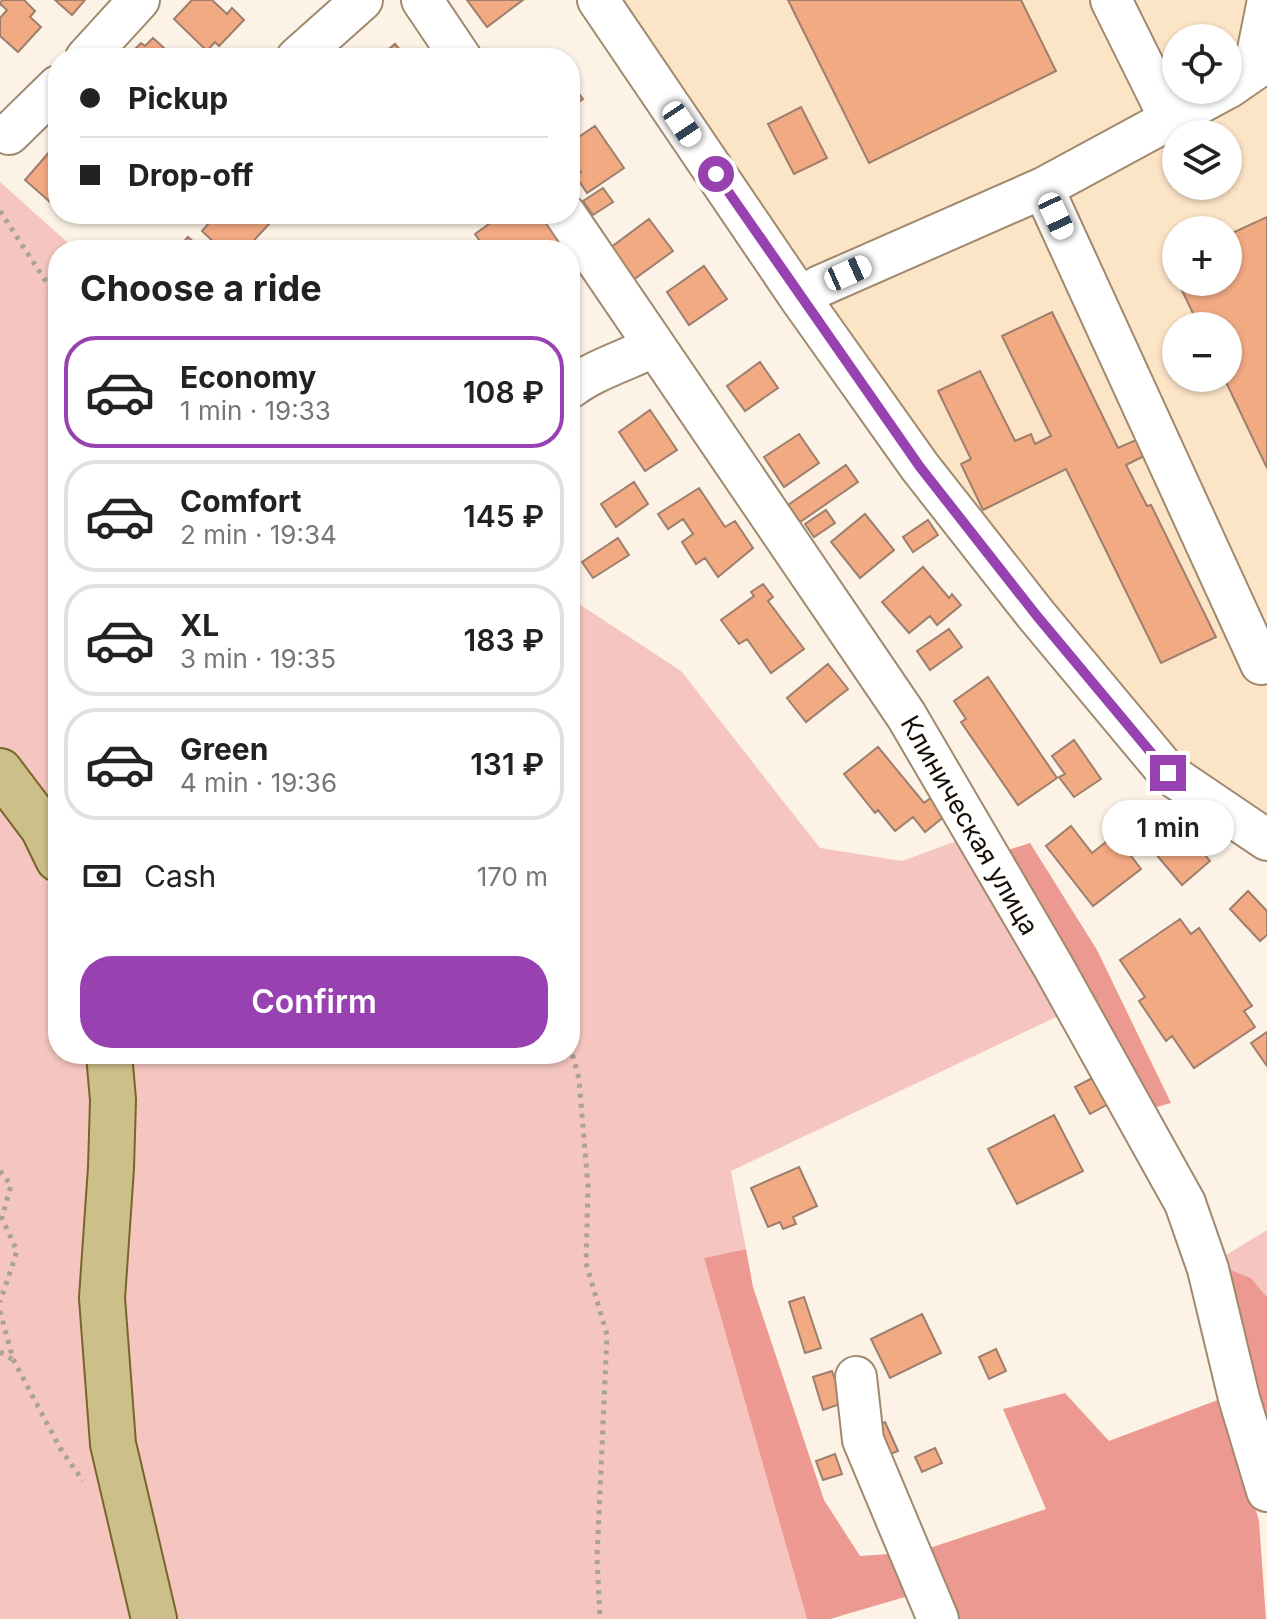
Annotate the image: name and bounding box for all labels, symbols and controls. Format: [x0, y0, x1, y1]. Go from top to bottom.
map controls [1162, 24, 1242, 392]
button: locate [1162, 24, 1242, 104]
text: Pickup [128, 80, 228, 116]
car [659, 97, 705, 151]
button: layers [1162, 120, 1242, 200]
route start [698, 156, 734, 192]
text: Drop-off [128, 157, 254, 193]
car [1035, 189, 1077, 243]
button: + [1162, 216, 1242, 296]
car [821, 252, 875, 294]
text: Choose a ride [80, 266, 322, 310]
button: − [1162, 312, 1242, 392]
icon: car [84, 356, 156, 428]
text: Economy [180, 359, 316, 395]
text: 108 ₽ [463, 374, 544, 410]
text: 1 min · 19:33 [180, 395, 331, 426]
icon: car [84, 480, 156, 552]
text: Comfort [180, 483, 301, 519]
text: 145 ₽ [463, 498, 544, 534]
text: 2 min · 19:34 [180, 519, 337, 550]
icon: car [84, 604, 156, 676]
text: XL [180, 607, 219, 643]
text: 183 ₽ [464, 622, 544, 658]
text: 3 min · 19:35 [180, 643, 336, 674]
street label: Клиническая улица [895, 710, 1045, 940]
icon: car [84, 728, 156, 800]
text: Green [180, 731, 268, 767]
text: 131 ₽ [470, 746, 544, 782]
route end [1150, 755, 1186, 791]
text: 4 min · 19:36 [180, 767, 337, 798]
callout: 1 min [1102, 801, 1234, 857]
text: 1 min [1136, 812, 1200, 843]
icon: cash [80, 854, 124, 898]
text: Cash [144, 858, 216, 894]
text: 170 m [477, 861, 548, 892]
button: Confirm [80, 956, 548, 1048]

